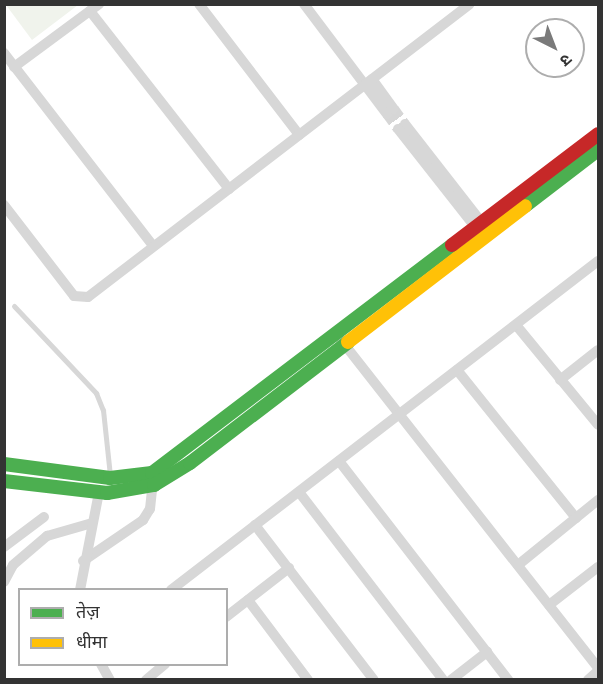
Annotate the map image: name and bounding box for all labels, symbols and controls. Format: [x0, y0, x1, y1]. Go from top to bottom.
north arrow [525, 18, 585, 78]
text: उ [556, 49, 576, 70]
legend [18, 588, 228, 666]
text: तेज़ [76, 601, 100, 623]
text: धीमा [76, 631, 107, 653]

